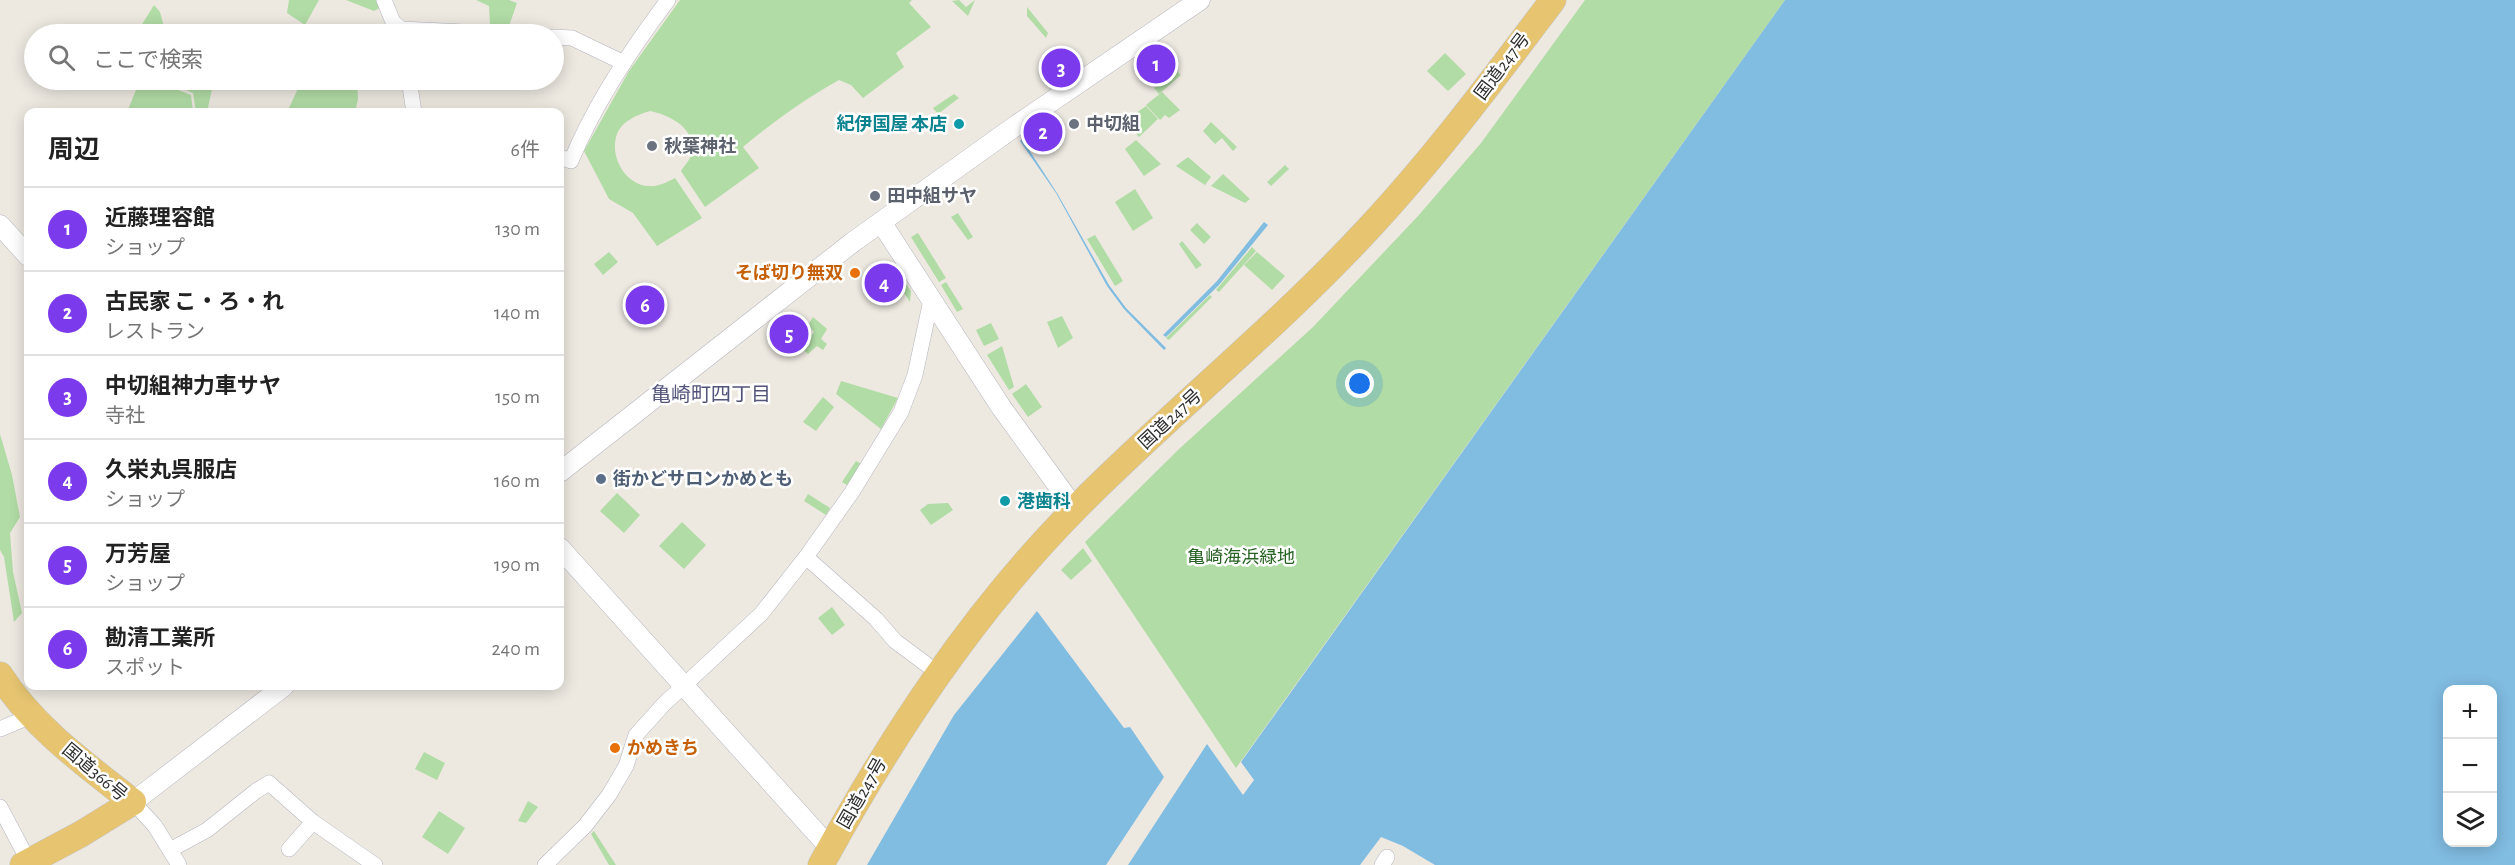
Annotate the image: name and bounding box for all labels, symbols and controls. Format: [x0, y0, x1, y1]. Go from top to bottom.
search box [24, 24, 564, 90]
street label: 国道247号 [1470, 29, 1534, 103]
icon: search [45, 41, 78, 74]
pin: 1 [1136, 42, 1176, 86]
pin: 3 [1042, 46, 1080, 90]
text: ここで検索 [93, 49, 203, 71]
pin: 2 [1024, 110, 1062, 154]
place label: 紀伊国屋 本店 [836, 114, 947, 134]
place label: 中切組 [1086, 114, 1140, 134]
marker: 紀伊国屋 本店 [952, 117, 966, 131]
marker: 中切組 [1067, 117, 1081, 131]
place label: 秋葉神社 [664, 136, 736, 156]
text: 周辺 [48, 137, 100, 163]
marker: 秋葉神社 [645, 139, 659, 153]
text: 6件 [511, 140, 540, 160]
place label: 田中組サヤ [887, 186, 977, 206]
marker: 田中組サヤ [868, 189, 882, 203]
text: 近藤理容館 [105, 207, 215, 229]
text: 1 [64, 219, 71, 239]
text: 130 m [495, 219, 540, 239]
text: ショップ [105, 238, 185, 258]
pin: 4 [864, 260, 904, 306]
place label: そば切り無双 [735, 263, 843, 283]
marker: そば切り無双 [848, 266, 862, 280]
pin: 6 [626, 282, 664, 328]
text: 古民家 こ・ろ・れ [105, 291, 284, 313]
text: 2 [63, 303, 72, 323]
text: 140 m [494, 303, 540, 323]
pin: 5 [770, 312, 808, 356]
text: レストラン [105, 322, 205, 342]
your location [1345, 369, 1374, 398]
text: 中切組神力車サヤ [105, 375, 281, 397]
district label: 亀崎町四丁目 [651, 383, 771, 405]
street label: 国道247号 [1135, 385, 1205, 453]
text: 3 [63, 387, 72, 407]
text: 150 m [495, 387, 540, 407]
text: 寺社 [105, 406, 145, 426]
text: 久栄丸呉服店 [105, 459, 237, 481]
place label: 街かどサロンかめとも [613, 469, 793, 489]
text: 4 [62, 471, 73, 491]
text: 160 m [494, 471, 540, 491]
marker: 街かどサロンかめとも [594, 472, 608, 486]
text: ショップ [105, 490, 185, 510]
place label: 港歯科 [1017, 492, 1071, 511]
marker: 港歯科 [998, 494, 1012, 508]
text: 万芳屋 [105, 543, 171, 565]
park label: 亀崎海浜緑地 [1187, 547, 1295, 567]
text: 5 [63, 555, 72, 575]
text: 190 m [494, 555, 540, 575]
text: ショップ [105, 574, 185, 594]
text: 勘清工業所 [105, 627, 215, 649]
text: 6 [63, 639, 72, 659]
text: 240 m [491, 639, 540, 659]
text: スポット [105, 658, 185, 678]
map controls [2443, 685, 2497, 847]
button: + [2443, 685, 2497, 739]
place label: かめきち [627, 738, 699, 758]
street label: 国道366号 [59, 739, 131, 805]
button: − [2443, 739, 2497, 793]
marker: かめきち [608, 741, 622, 755]
street label: 国道247号 [834, 754, 890, 832]
button: layers [2443, 793, 2497, 847]

